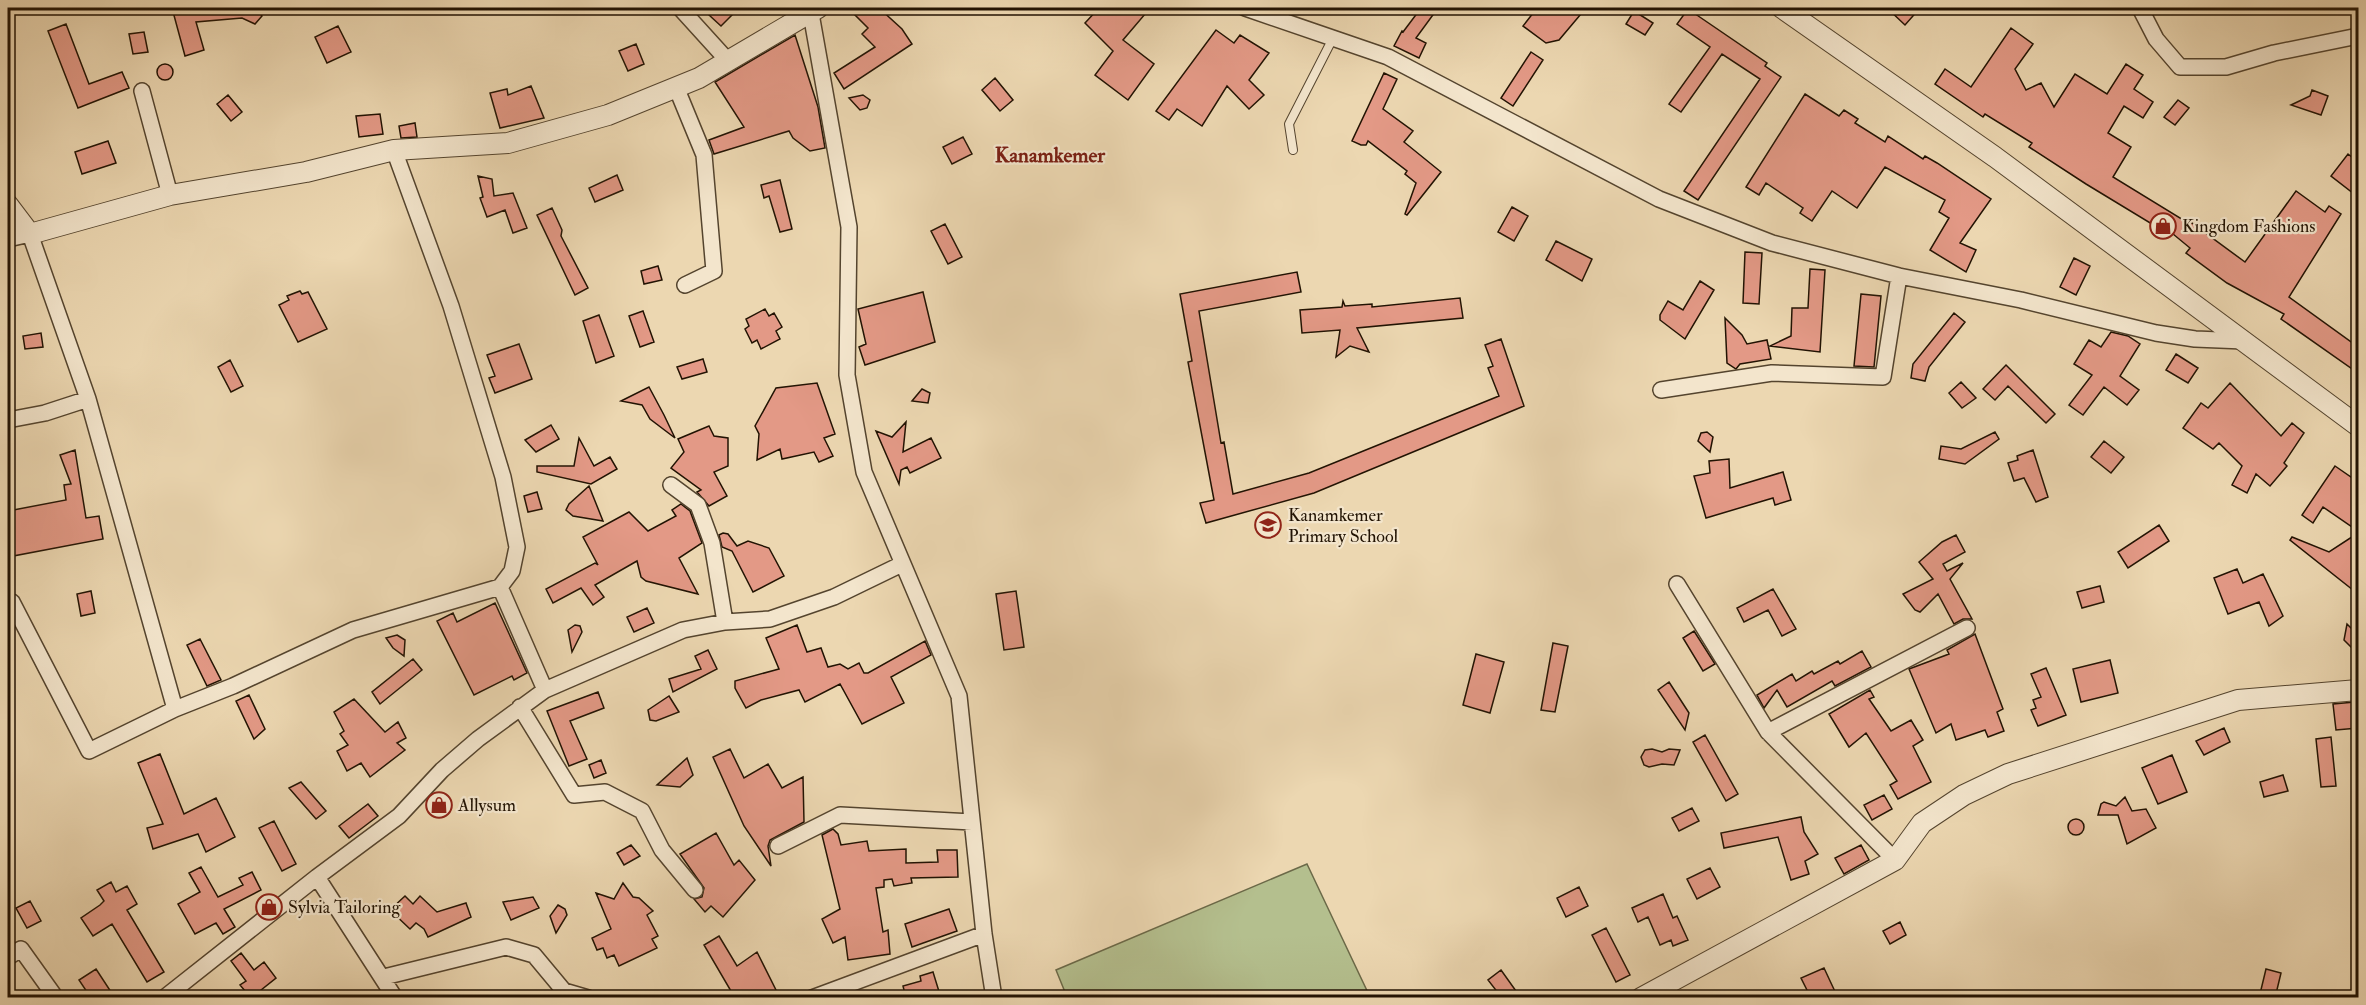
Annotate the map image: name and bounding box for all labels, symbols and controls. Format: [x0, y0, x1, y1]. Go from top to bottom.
district label: Kanamkemer [995, 142, 1106, 169]
shop icon: Kingdom Fashions [2148, 211, 2178, 241]
place label: Kingdom Fashions [2182, 215, 2315, 238]
place label: Kanamkemer Primary School [1288, 504, 1399, 548]
school or university icon: Kanamkemer Primary School [1253, 510, 1283, 540]
shop icon: Allysum [424, 790, 454, 820]
place label: Allysum [457, 794, 516, 817]
shop icon: Sylvia Tailoring [254, 892, 284, 922]
place label: Sylvia Tailoring [288, 896, 402, 919]

